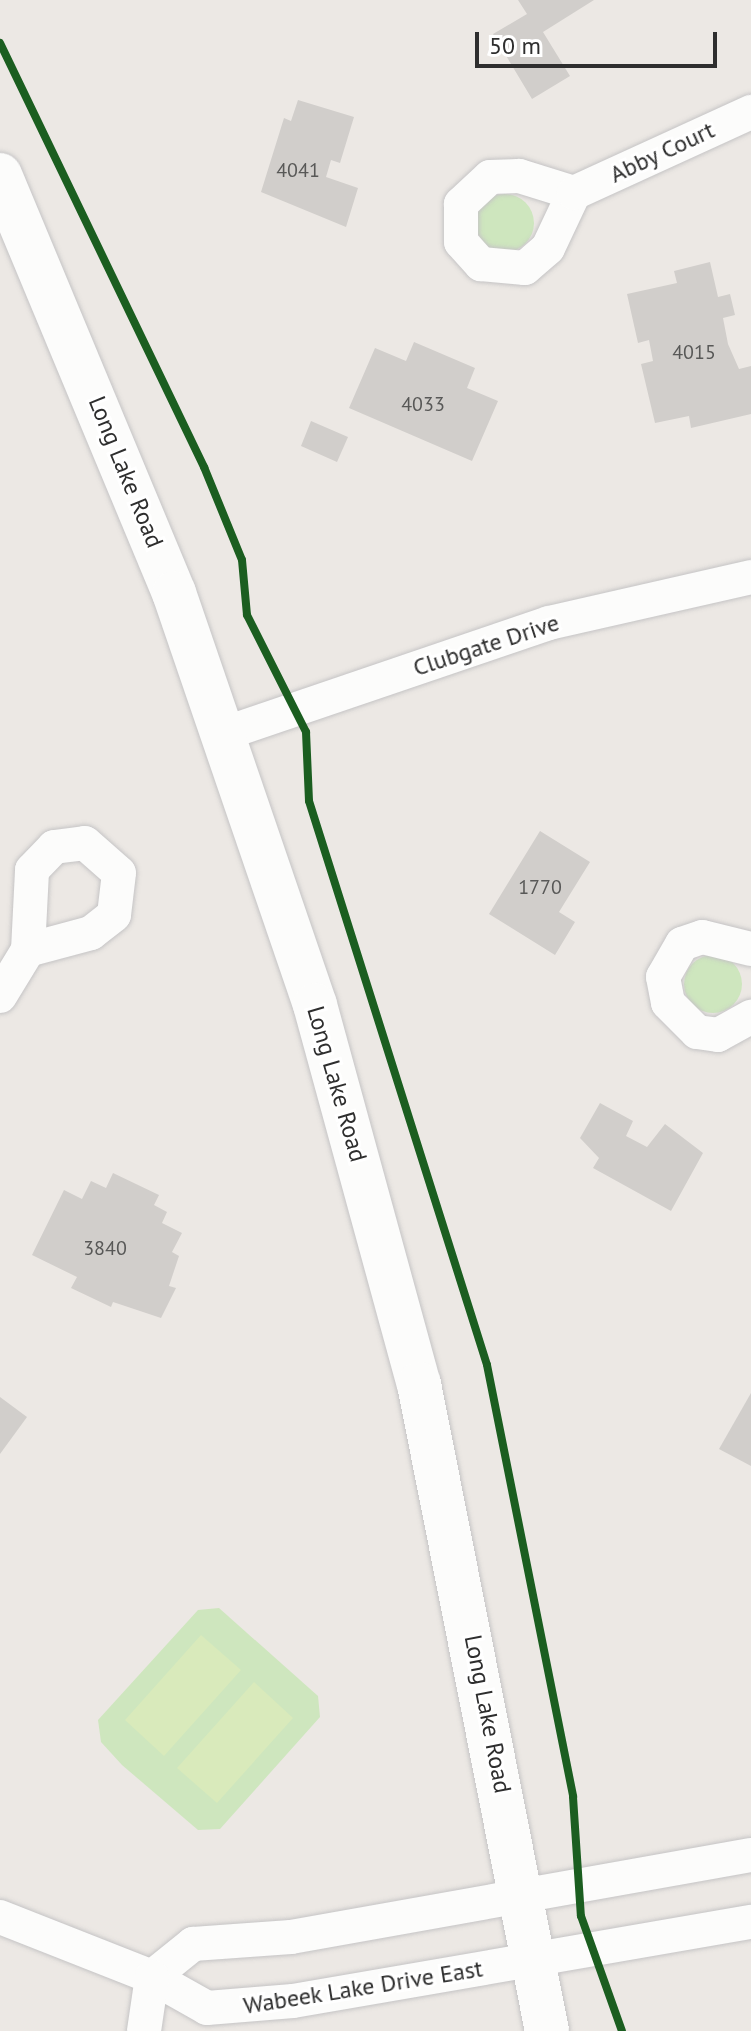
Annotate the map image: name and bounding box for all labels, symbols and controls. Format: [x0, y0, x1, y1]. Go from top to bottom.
scale bar [479, 16, 721, 66]
text: 50 m [489, 30, 541, 61]
street label: Abby Court [605, 115, 719, 189]
house number: 4041 [276, 158, 320, 182]
house number: 4015 [672, 340, 716, 364]
street label: Long Lake Road [83, 392, 169, 552]
house number: 4033 [401, 392, 445, 416]
street label: Clubgate Drive [409, 608, 563, 682]
house number: 1770 [518, 875, 562, 899]
street label: Long Lake Road [301, 1003, 373, 1165]
house number: 3840 [83, 1236, 127, 1260]
street label: Long Lake Road [459, 1632, 517, 1796]
street label: Wabeek Lake Drive East [241, 1954, 485, 2020]

